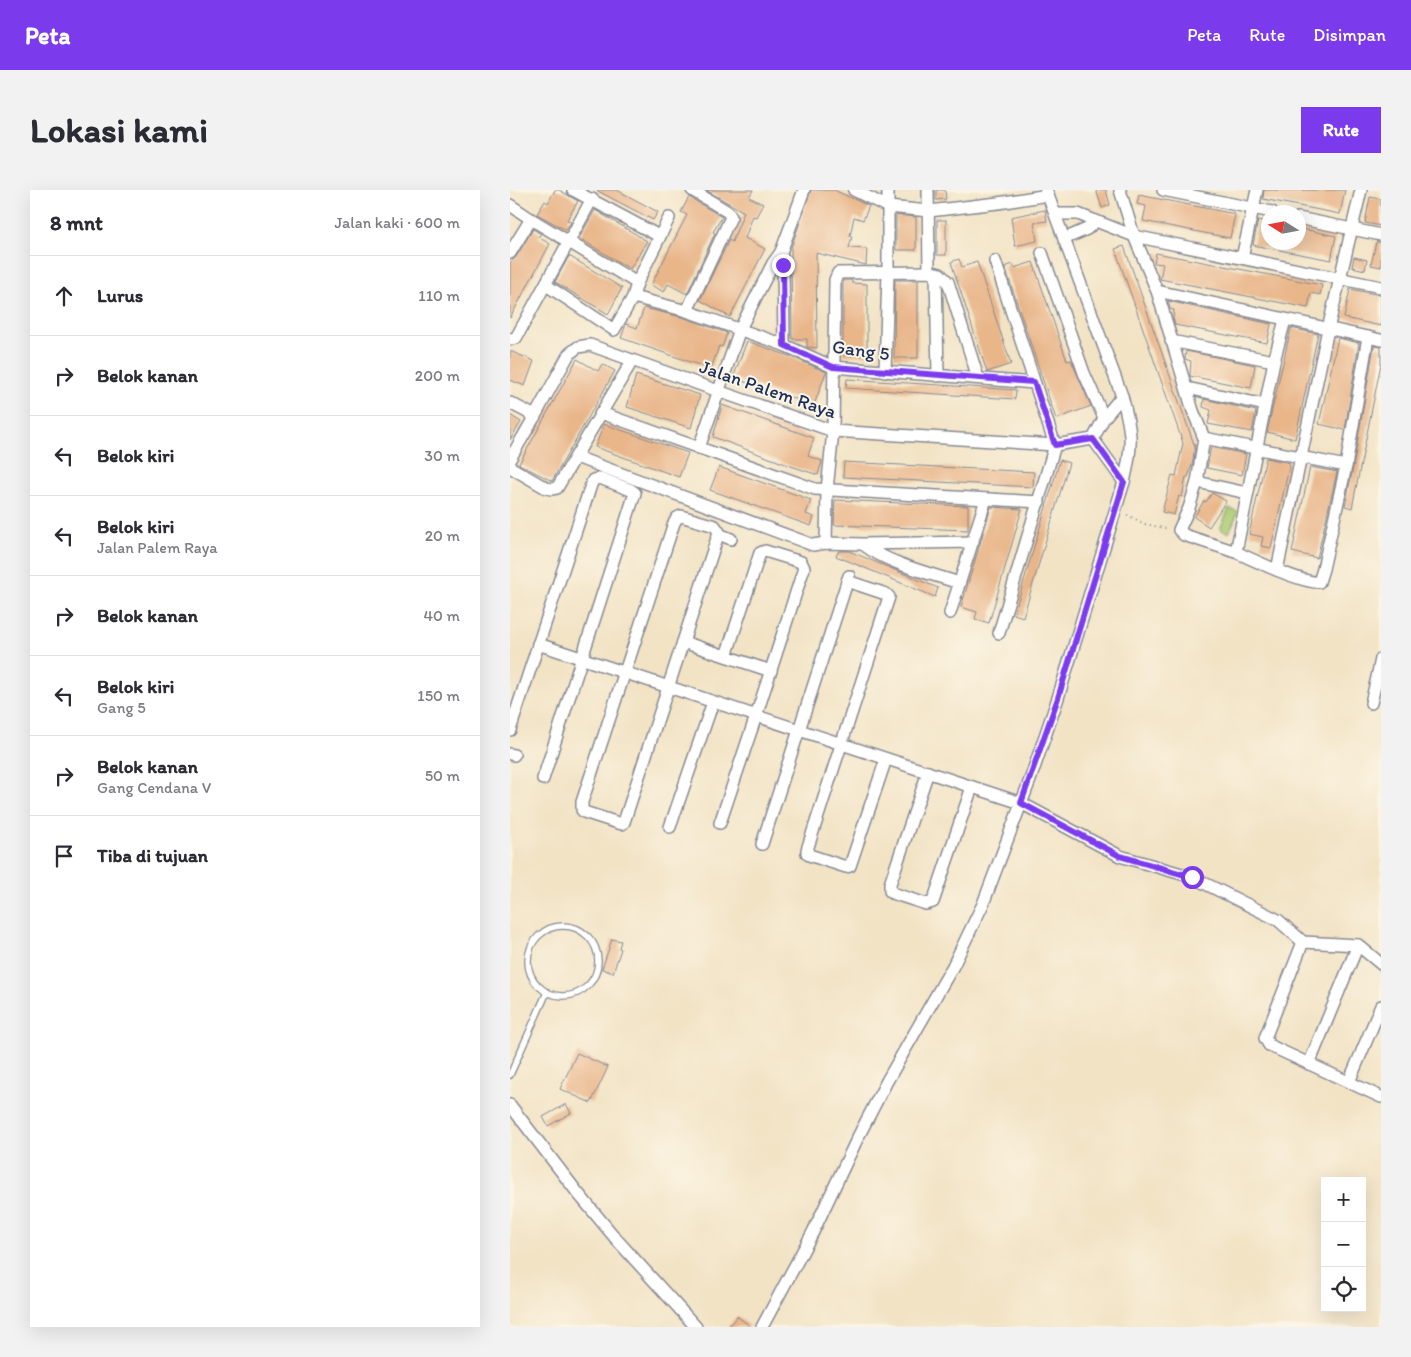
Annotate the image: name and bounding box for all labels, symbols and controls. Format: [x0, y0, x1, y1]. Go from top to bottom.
text: Peta [25, 21, 70, 50]
text: Peta [1187, 24, 1221, 46]
text: Rute [1249, 24, 1285, 46]
text: Disimpan [1313, 24, 1386, 46]
button: Rute [1301, 107, 1381, 153]
text: Lokasi kami [30, 109, 208, 151]
north arrow [1261, 205, 1306, 250]
text: 8 mnt [50, 210, 103, 235]
text: Jalan kaki · 600 m [334, 213, 460, 232]
route end [772, 254, 795, 277]
icon: ahead [50, 282, 78, 310]
text: Lurus [97, 284, 143, 307]
text: 110 m [418, 286, 460, 305]
street label: Gang 5 [831, 335, 891, 365]
street label: Jalan Palem Raya [697, 355, 840, 423]
icon: right [50, 362, 78, 390]
text: Belok kanan [97, 364, 198, 387]
text: 200 m [415, 366, 460, 385]
icon: left [50, 442, 78, 470]
text: Belok kiri [97, 444, 174, 467]
text: 30 m [424, 446, 460, 465]
text: Belok kiri [97, 515, 174, 538]
icon: left [50, 522, 78, 550]
text: 20 m [425, 526, 460, 545]
text: Jalan Palem Raya [97, 538, 218, 557]
icon: right [50, 602, 78, 630]
text: Belok kanan [97, 604, 198, 627]
text: 40 m [423, 606, 460, 625]
text: Belok kiri [97, 675, 174, 698]
icon: left [50, 682, 78, 710]
text: 150 m [417, 686, 460, 705]
text: Gang 5 [97, 698, 146, 717]
text: Belok kanan [97, 755, 198, 778]
icon: right [50, 762, 78, 790]
text: 50 m [425, 766, 460, 785]
text: Gang Cendana V [97, 778, 211, 797]
icon: arrive [50, 842, 78, 870]
text: Tiba di tujuan [97, 844, 208, 867]
route start [1181, 866, 1204, 889]
map controls [1321, 1177, 1366, 1312]
button: + [1321, 1177, 1366, 1222]
button: − [1321, 1222, 1366, 1267]
button: locate [1321, 1267, 1366, 1312]

